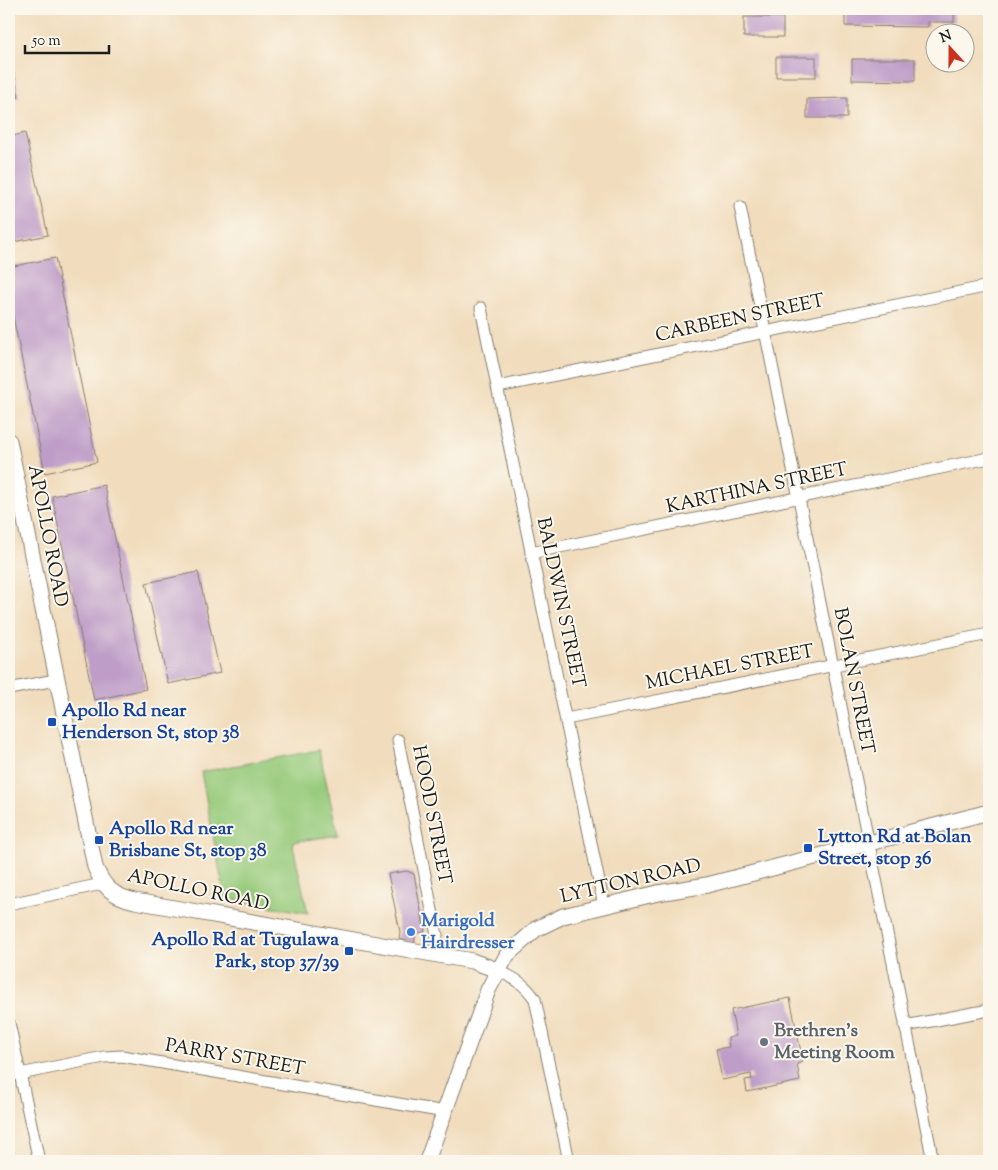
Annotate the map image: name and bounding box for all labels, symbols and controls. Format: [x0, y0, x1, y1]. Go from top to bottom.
scale bar [25, 22, 109, 54]
north arrow [926, 22, 976, 72]
text: N [937, 26, 955, 49]
text: 50 m [31, 31, 61, 52]
street label: CARBEEN STREET [653, 288, 827, 350]
street label: KARTHINA STREET [664, 457, 850, 521]
street label: APOLLO ROAD [20, 463, 74, 609]
street label: BALDWIN STREET [529, 515, 591, 691]
street label: BOLAN STREET [826, 605, 880, 757]
street label: MICHAEL STREET [643, 638, 817, 698]
place label: Apollo Rd near Henderson St, stop 38 [62, 698, 240, 747]
marker: Apollo Rd near Henderson St, stop 38 [46, 716, 58, 728]
street label: HOOD STREET [404, 743, 458, 887]
place label: Apollo Rd near Brisbane St, stop 38 [109, 816, 267, 865]
place label: Lytton Rd at Bolan Street, stop 36 [818, 824, 972, 873]
marker: Apollo Rd near Brisbane St, stop 38 [93, 834, 105, 846]
marker: Lytton Rd at Bolan Street, stop 36 [802, 842, 814, 854]
street label: LYTTON ROAD [558, 853, 704, 911]
street label: APOLLO ROAD [125, 863, 271, 919]
place label: Marigold Hairdresser [421, 908, 516, 957]
marker: Marigold Hairdresser [405, 926, 417, 938]
place label: Apollo Rd at Tugulawa Park, stop 37/39 [151, 927, 339, 976]
marker: Apollo Rd at Tugulawa Park, stop 37/39 [343, 945, 355, 957]
place label: Brethren's Meeting Room [774, 1018, 895, 1067]
street label: PARRY STREET [163, 1032, 307, 1084]
marker: Brethren's Meeting Room [758, 1036, 770, 1048]

